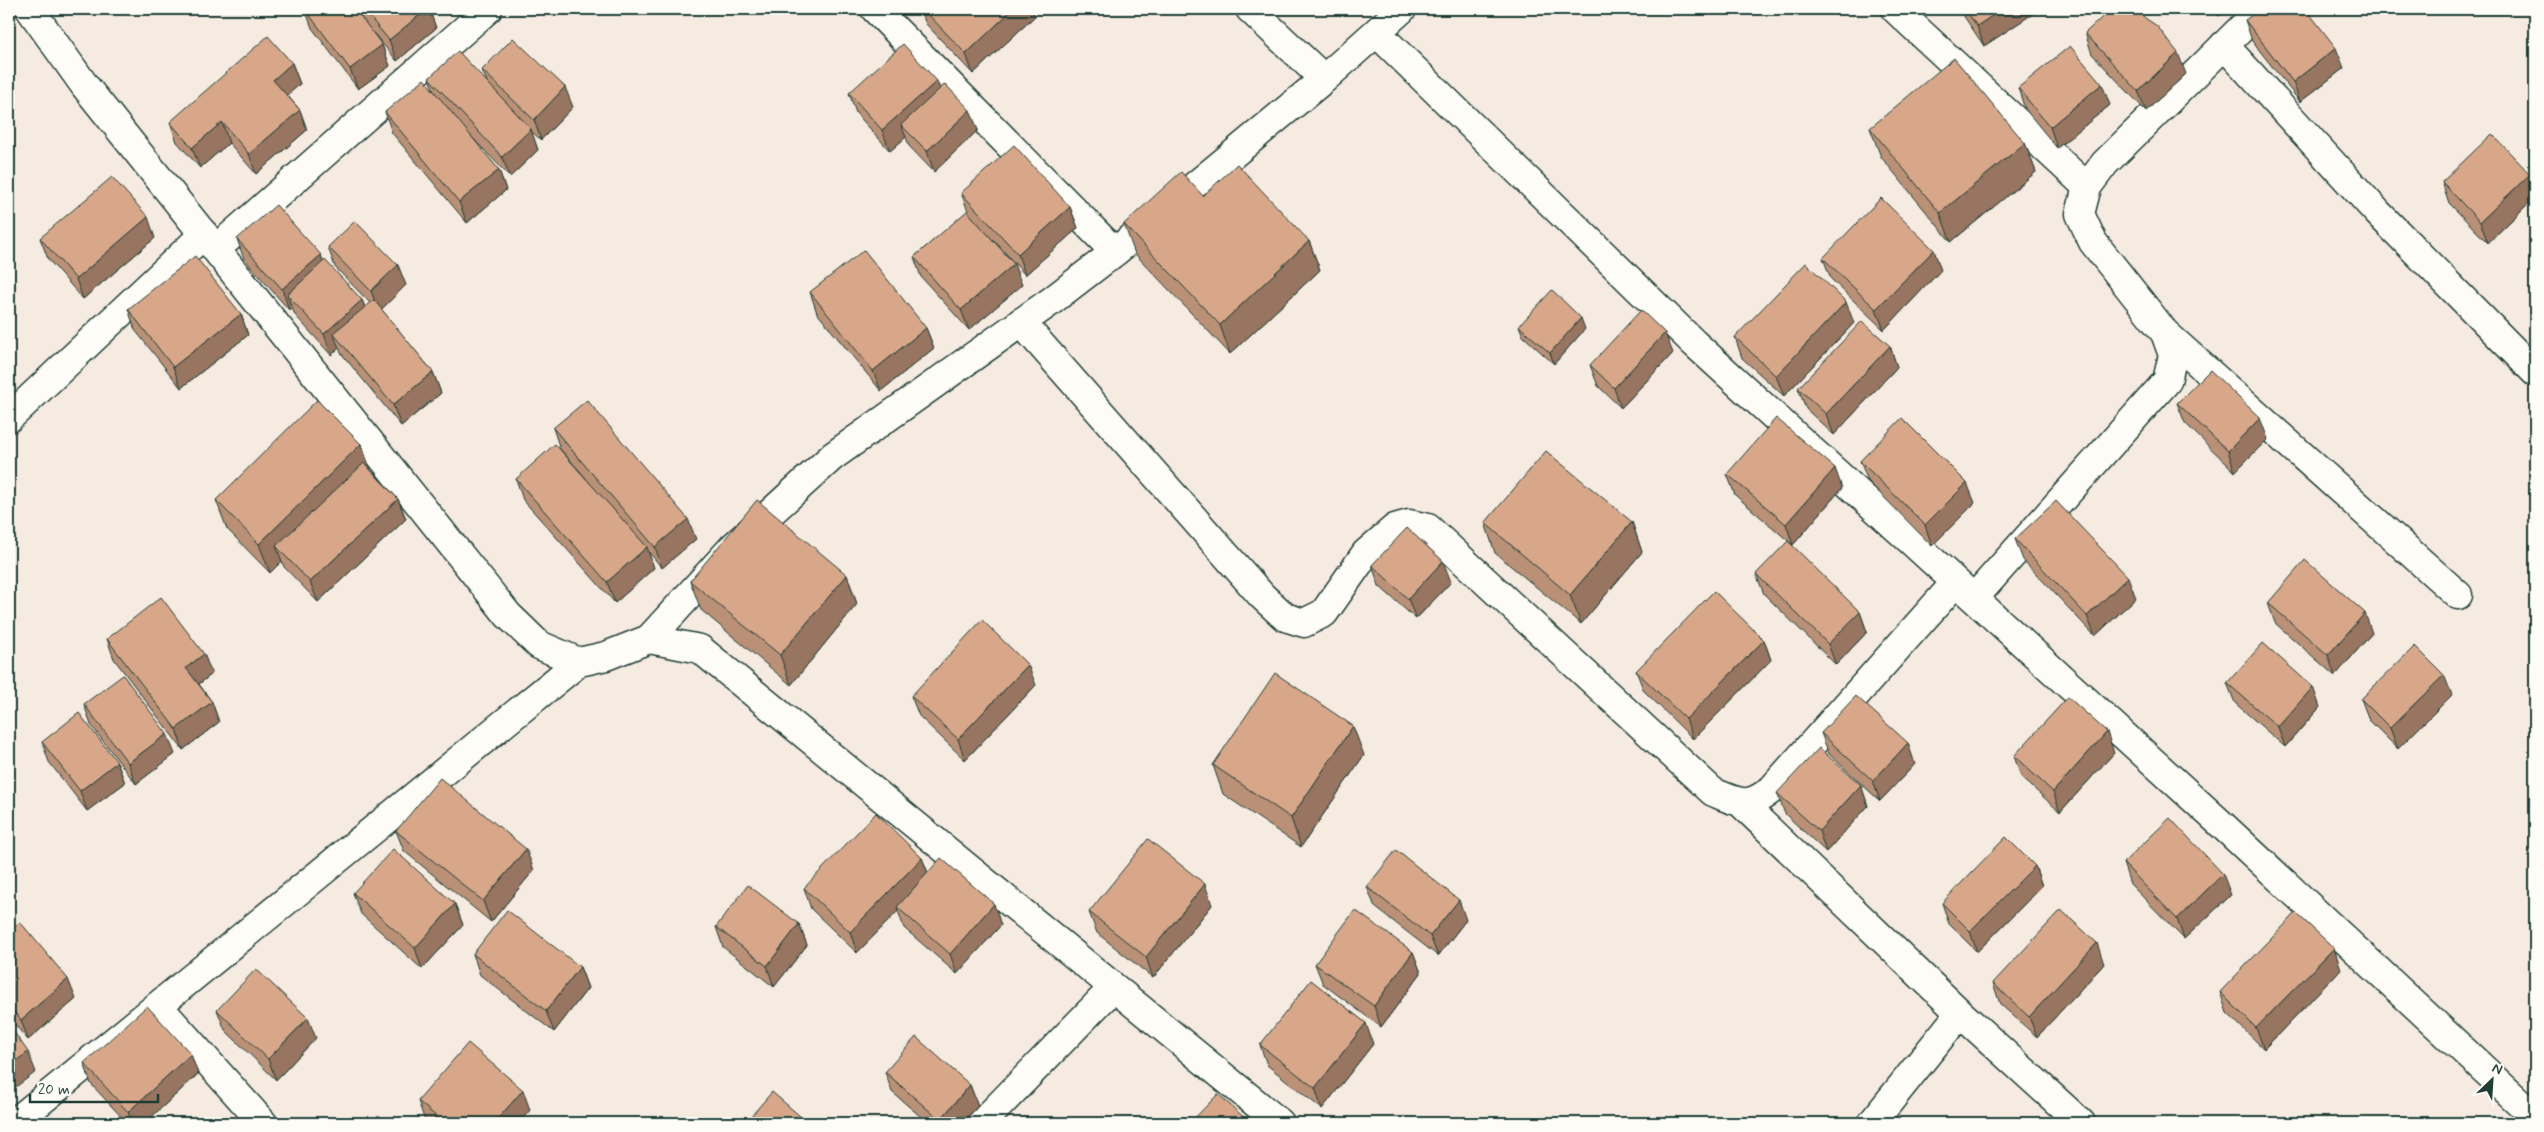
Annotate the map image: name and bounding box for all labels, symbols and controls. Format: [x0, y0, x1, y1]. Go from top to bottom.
north arrow [2466, 1054, 2516, 1104]
text: N [2489, 1059, 2505, 1079]
scale bar [30, 1072, 158, 1104]
text: 20 m [38, 1080, 70, 1100]

